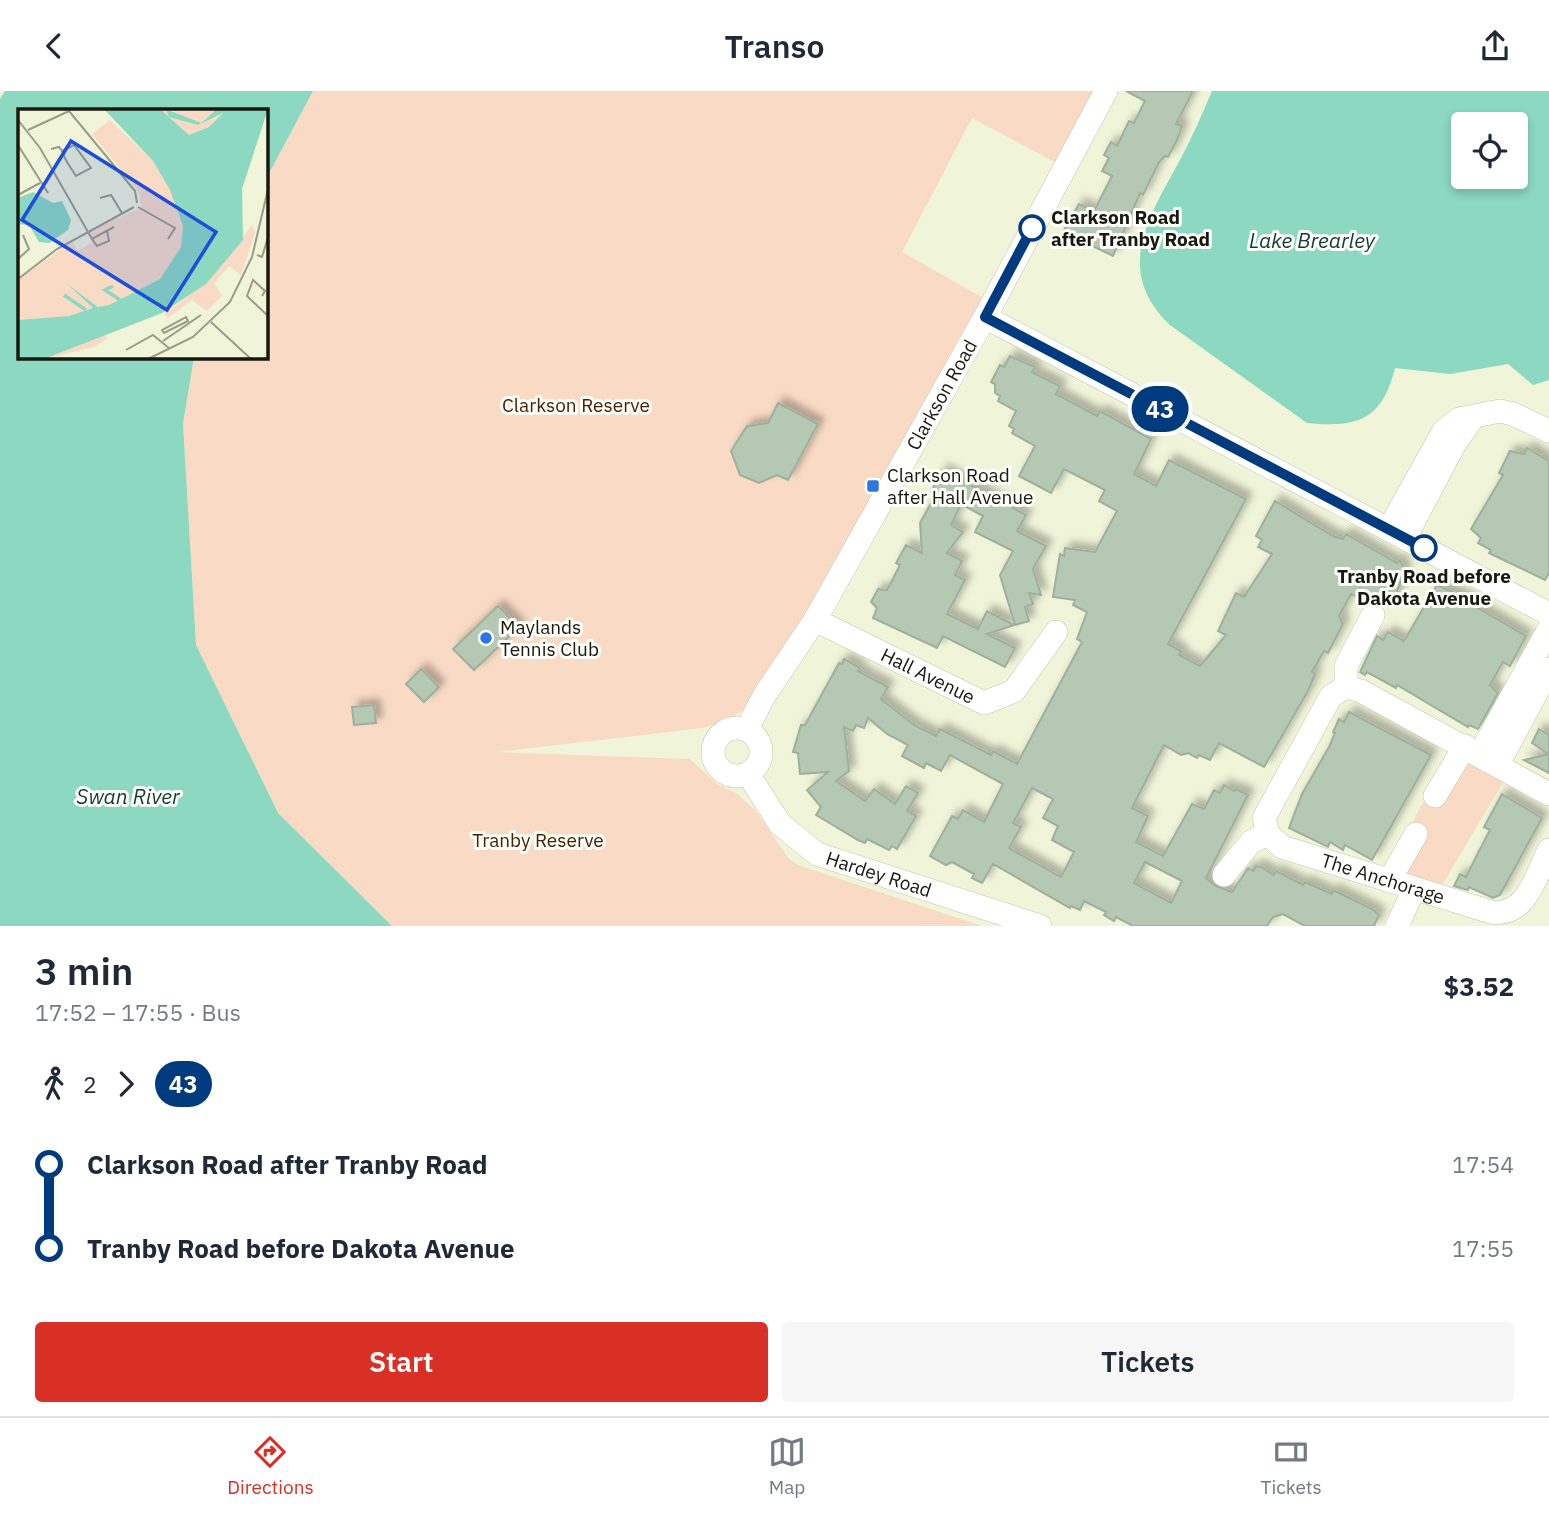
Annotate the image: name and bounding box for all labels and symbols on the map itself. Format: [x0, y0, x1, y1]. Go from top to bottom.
inset map [18, 109, 268, 359]
place label: Clarkson Road after Tranby Road [1051, 205, 1210, 251]
marker: Clarkson Road after Tranby Road [1019, 215, 1045, 241]
water label: Lake Brearley [1249, 226, 1376, 254]
street label: Clarkson Road [901, 335, 982, 454]
line badge: 43 [1128, 386, 1192, 432]
park label: Clarkson Reserve [502, 393, 650, 417]
place label: Clarkson Road after Hall Avenue [887, 463, 1034, 509]
marker: Clarkson Road after Hall Avenue [865, 478, 881, 494]
marker: Tranby Road before Dakota Avenue [1411, 535, 1437, 561]
place label: Tranby Road before Dakota Avenue [1337, 564, 1511, 610]
place label: Maylands Tennis Club [500, 615, 599, 661]
marker: Maylands Tennis Club [478, 630, 494, 646]
street label: Hall Avenue [877, 642, 979, 709]
water label: Swan River [76, 782, 181, 810]
park label: Tranby Reserve [472, 828, 604, 852]
street label: Hardey Road [823, 846, 935, 902]
street label: The Anchorage [1318, 848, 1448, 909]

